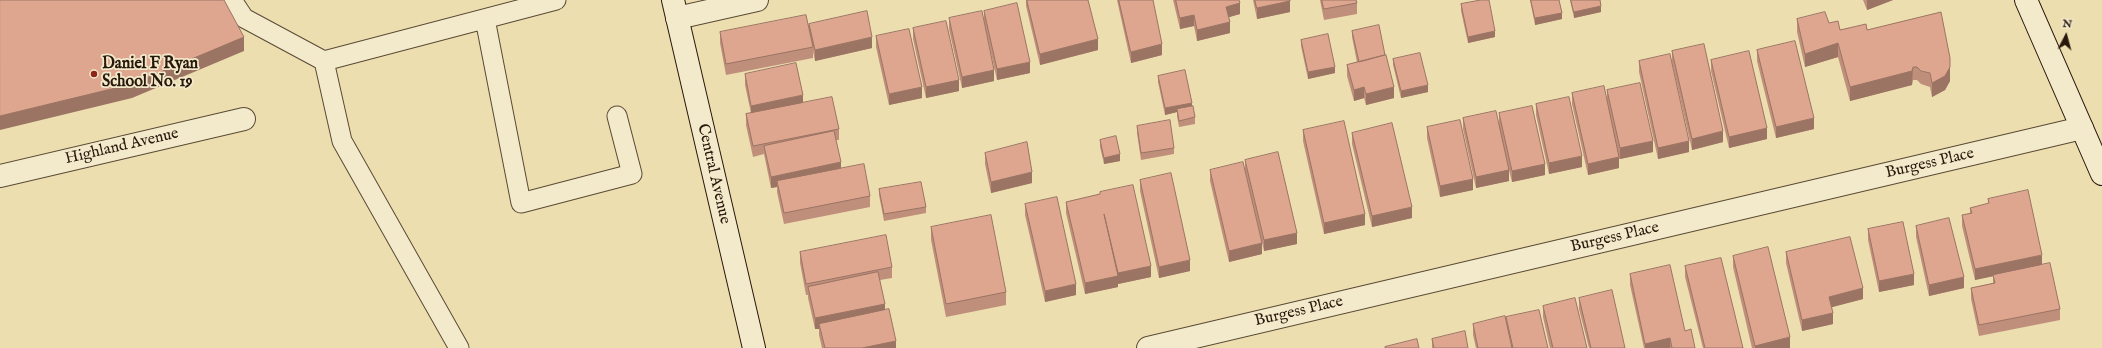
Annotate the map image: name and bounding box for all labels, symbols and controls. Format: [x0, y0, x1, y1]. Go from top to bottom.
north arrow [2046, 16, 2086, 56]
text: N [2062, 17, 2073, 32]
place label: Daniel F Ryan School No. 19 [102, 55, 198, 93]
marker: Daniel F Ryan School No. 19 [89, 69, 99, 79]
street label: Central Avenue [692, 122, 734, 226]
street label: Highland Avenue [63, 125, 181, 169]
street label: Burgess Place [1884, 144, 1976, 184]
street label: Burgess Place [1569, 218, 1661, 258]
street label: Burgess Place [1253, 292, 1345, 332]

